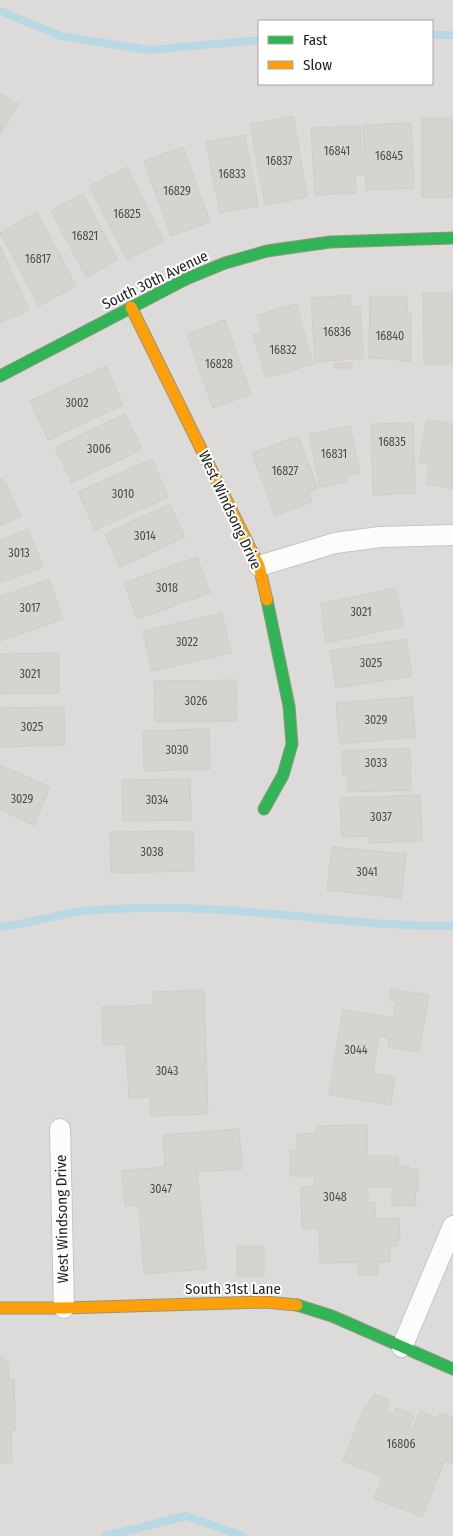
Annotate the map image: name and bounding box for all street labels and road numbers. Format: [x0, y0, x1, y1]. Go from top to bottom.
street label: South 30th Avenue [99, 247, 211, 313]
street label: West Windsong Drive [195, 448, 265, 572]
street label: West Windsong Drive [52, 1154, 72, 1284]
street label: South 31st Lane [185, 1280, 281, 1298]

